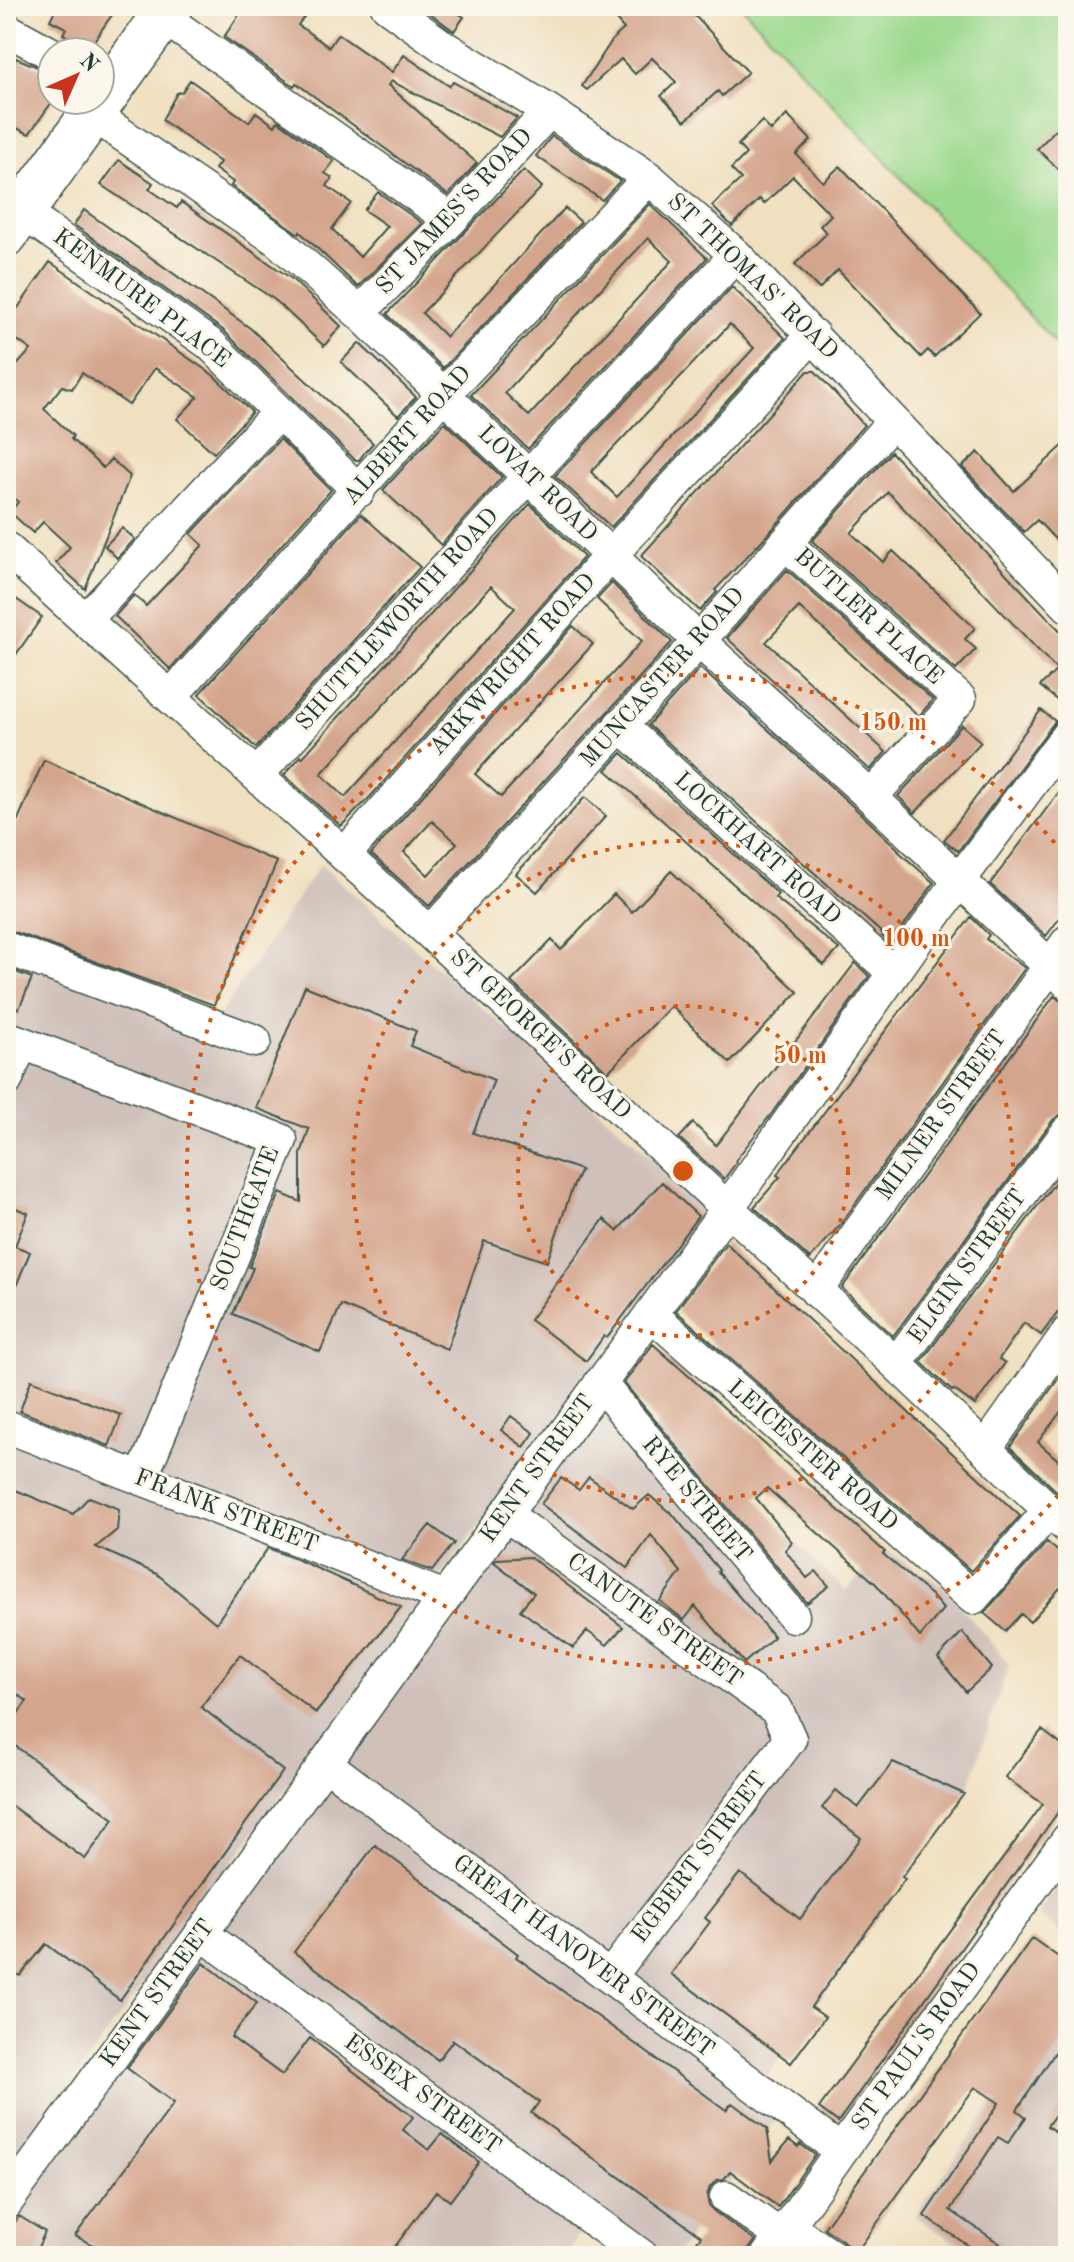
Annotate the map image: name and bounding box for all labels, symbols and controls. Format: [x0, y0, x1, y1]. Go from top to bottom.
north arrow [36, 36, 116, 116]
text: N [75, 50, 103, 77]
street label: ST JAMES'S ROAD [372, 124, 538, 300]
street label: ST THOMAS' ROAD [662, 190, 842, 364]
street label: KENMURE PLACE [48, 225, 234, 373]
street label: ALBERT ROAD [339, 362, 477, 510]
street label: LOVAT ROAD [473, 421, 601, 547]
street label: SHUTTLEWORTH ROAD [292, 504, 504, 736]
street label: BUTLER PLACE [789, 544, 947, 690]
street label: ARKWRIGHT ROAD [425, 569, 601, 761]
street label: MUNCASTER ROAD [576, 584, 750, 772]
text: 150 m [859, 711, 927, 736]
street label: LOCKHART ROAD [669, 768, 845, 930]
text: 100 m [882, 928, 950, 952]
street label: ST GEORGE'S ROAD [445, 945, 635, 1125]
street label: MILNER STREET [872, 1026, 1012, 1206]
text: 50 m [773, 1044, 827, 1069]
street label: SOUTHGATE [208, 1144, 284, 1294]
centre of rings [669, 1157, 697, 1185]
street label: ELGIN STREET [904, 1185, 1032, 1349]
street label: LEICESTER ROAD [722, 1376, 902, 1536]
street label: KENT STREET [476, 1391, 600, 1547]
street label: RYE STREET [637, 1432, 755, 1568]
street label: FRANK STREET [131, 1466, 321, 1558]
street label: CANUTE STREET [562, 1550, 746, 1692]
street label: EGBERT STREET [628, 1768, 772, 1948]
street label: GREAT HANOVER STREET [448, 1851, 718, 2063]
street label: KENT STREET [96, 1916, 220, 2072]
street label: ST PAUL'S ROAD [848, 1958, 986, 2136]
street label: ESSEX STREET [339, 2030, 505, 2160]

